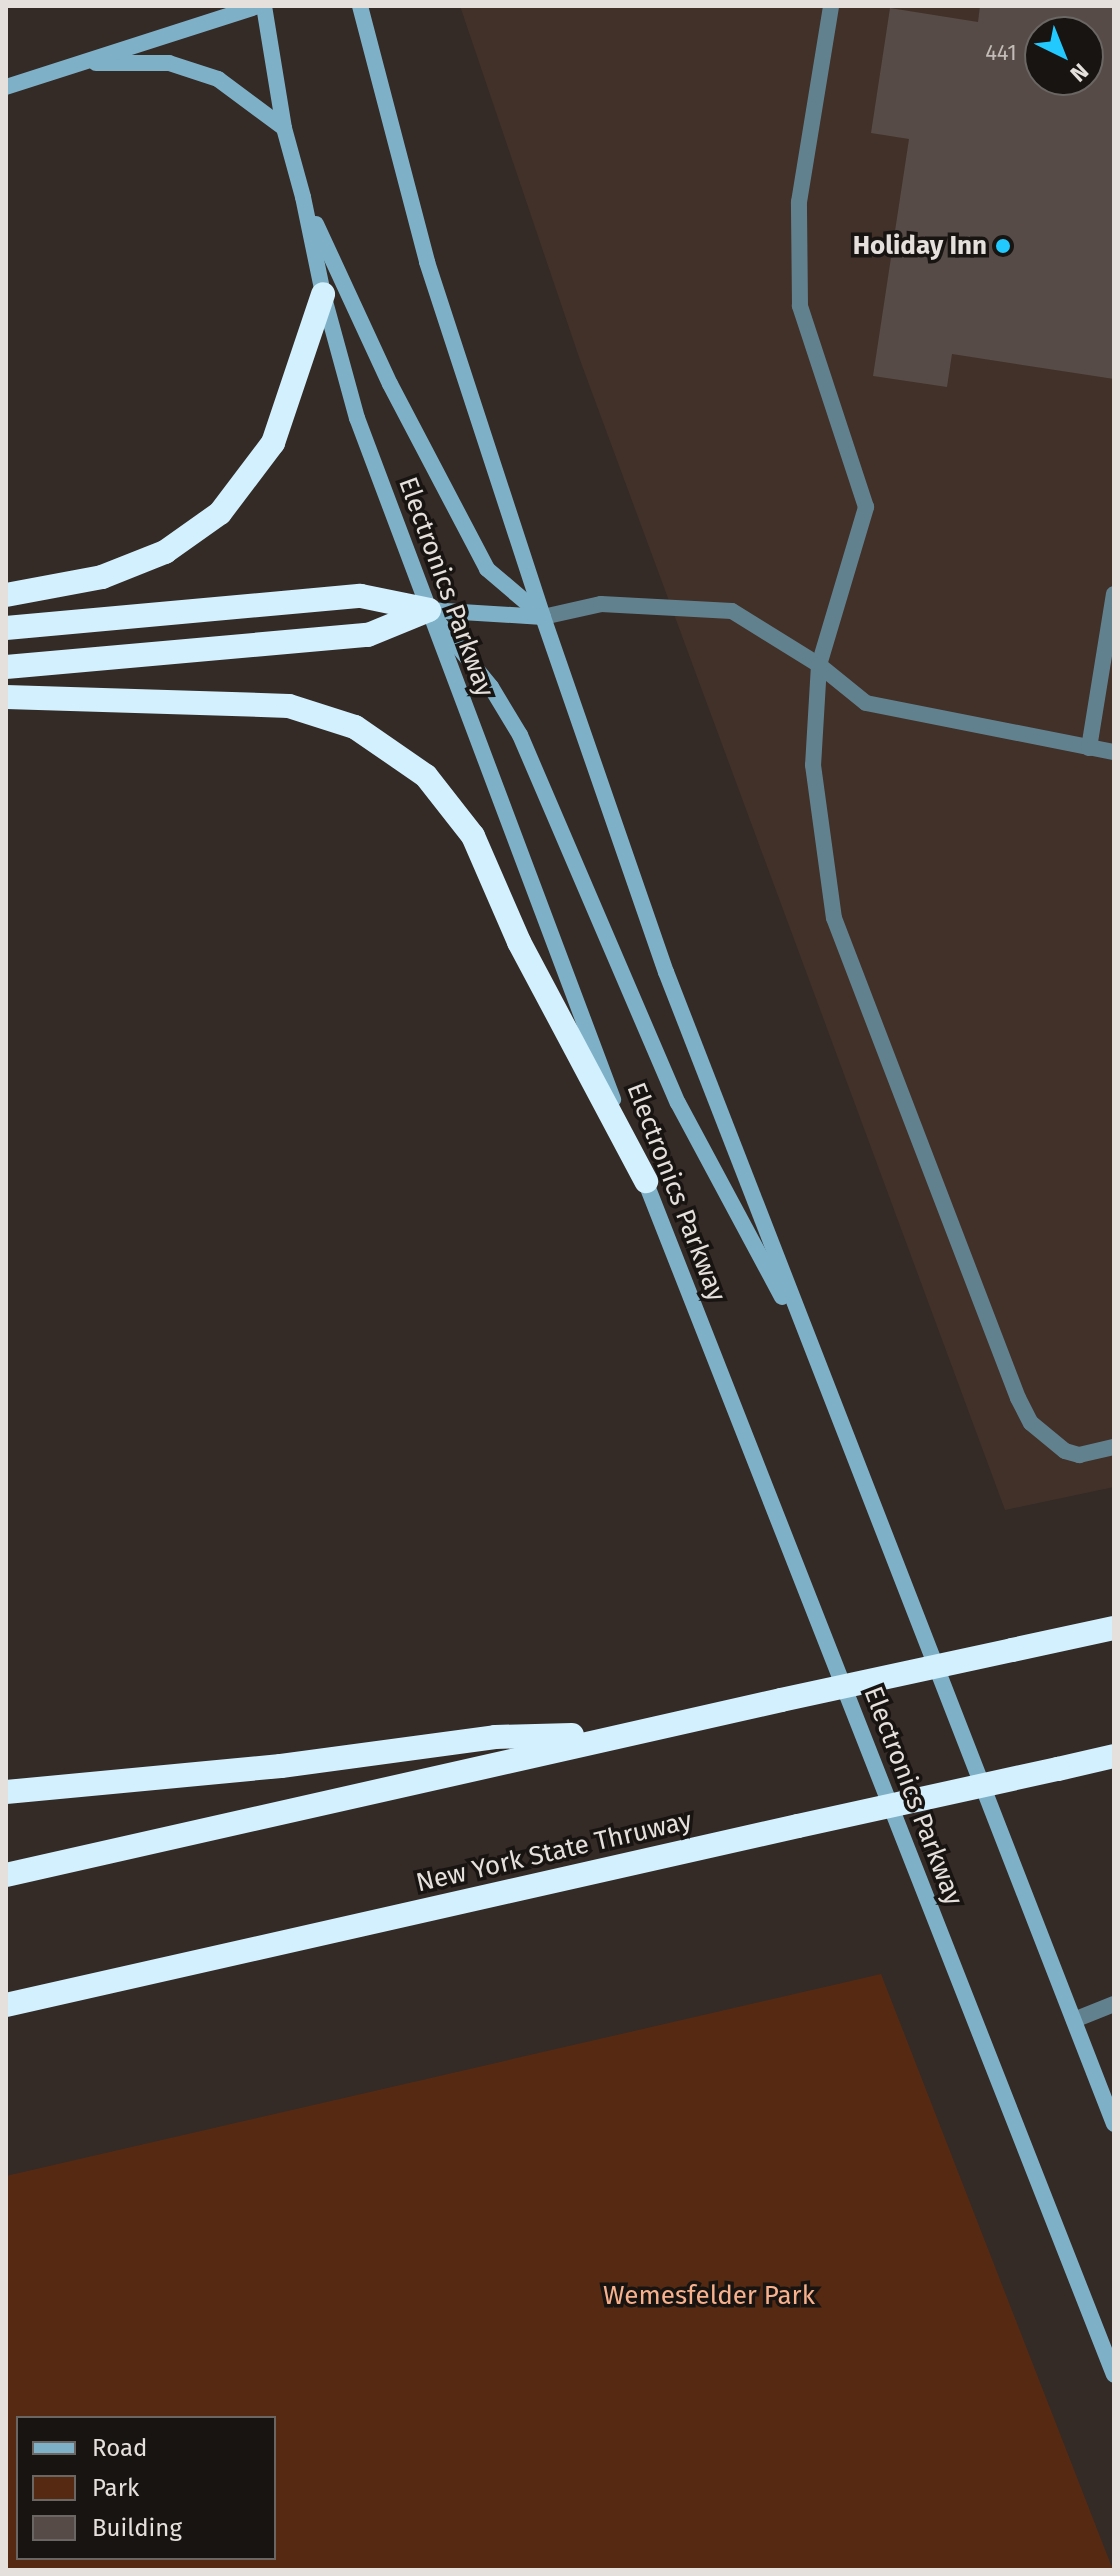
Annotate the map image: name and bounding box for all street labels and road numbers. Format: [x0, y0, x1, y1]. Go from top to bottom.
street label: Electronics Parkway [392, 473, 500, 701]
street label: Electronics Parkway [620, 1078, 732, 1306]
street label: Electronics Parkway [857, 1682, 969, 1910]
street label: New York State Thruway [413, 1805, 695, 1899]

